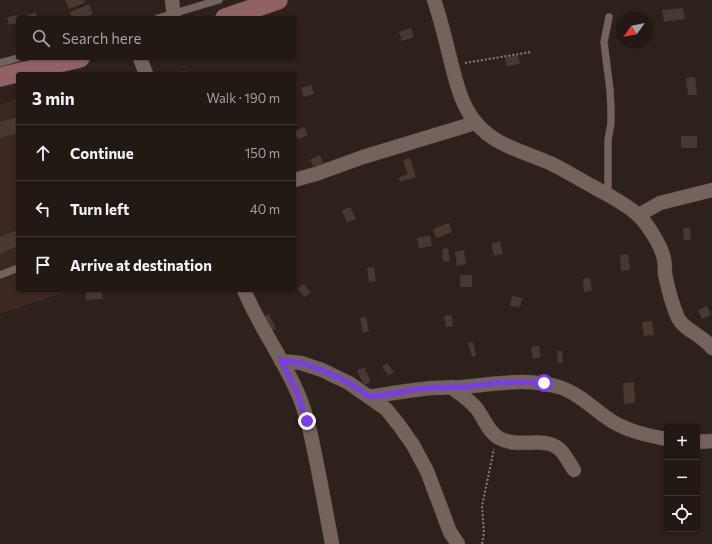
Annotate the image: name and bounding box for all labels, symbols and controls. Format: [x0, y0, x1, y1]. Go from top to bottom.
north arrow [616, 12, 652, 48]
search box [16, 16, 296, 60]
icon: search [30, 27, 52, 49]
text: Search here [62, 29, 141, 47]
text: 3 min [32, 88, 75, 109]
text: Walk · 190 m [206, 90, 280, 106]
icon: ahead [32, 142, 54, 164]
text: Continue [70, 144, 134, 162]
text: 150 m [245, 145, 280, 161]
icon: left [32, 198, 54, 220]
text: Turn left [70, 200, 129, 218]
text: 40 m [250, 201, 280, 217]
icon: arrive [32, 254, 54, 276]
text: Arrive at destination [70, 256, 212, 274]
route start [535, 374, 553, 392]
route end [298, 412, 316, 430]
map controls [664, 424, 700, 532]
button: + [664, 424, 700, 460]
button: − [664, 460, 700, 496]
button: locate [664, 496, 700, 532]

